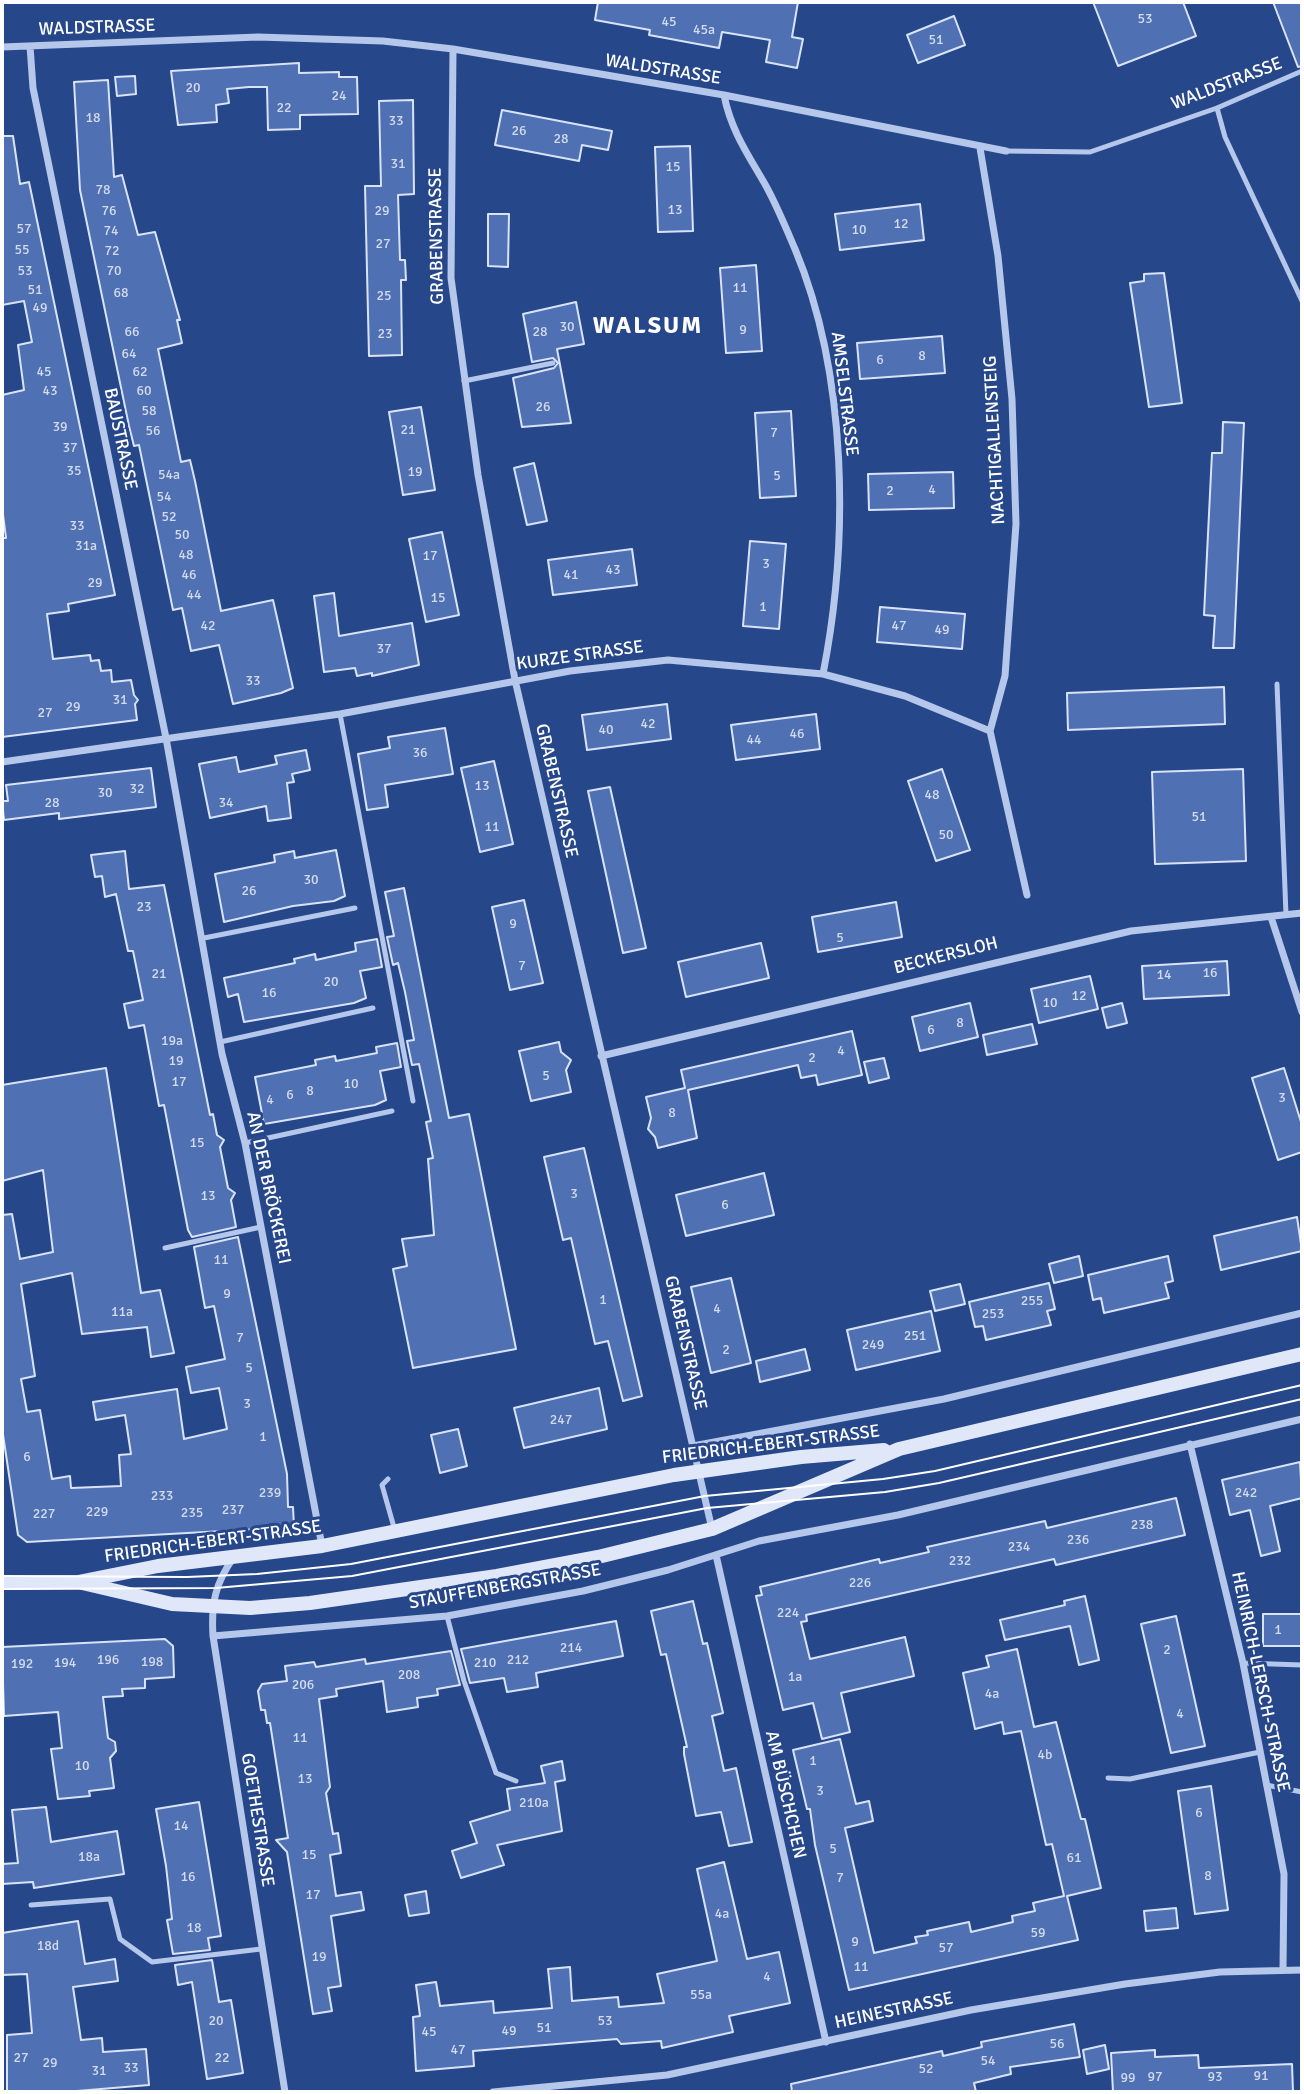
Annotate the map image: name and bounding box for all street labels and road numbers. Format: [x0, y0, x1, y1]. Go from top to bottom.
street label: WALDSTRASSE [38, 15, 156, 41]
street label: WALDSTRASSE [603, 50, 723, 90]
street label: WALDSTRASSE [1168, 53, 1286, 115]
street label: GRABENSTRASSE [425, 167, 449, 305]
street label: AMSELSTRASSE [826, 330, 862, 458]
street label: NACHTIGALLENSTEIG [980, 355, 1010, 525]
street label: BAUSTRASSE [99, 386, 141, 492]
street label: KURZE STRASSE [515, 636, 645, 676]
street label: GRABENSTRASSE [530, 722, 582, 860]
street label: BECKERSLOH [892, 933, 1000, 979]
street label: AN DER BRÖCKEREI [241, 1110, 295, 1266]
street label: GRABENSTRASSE [659, 1274, 711, 1412]
street label: FRIEDRICH-EBERT-STRASSE [661, 1421, 881, 1469]
street label: FRIEDRICH-EBERT-STRASSE [103, 1516, 323, 1568]
street label: STAUFFENBERGSTRASSE [407, 1559, 603, 1615]
street label: HEINRICH-LERSCH-STRASSE [1226, 1570, 1294, 1794]
street label: AM BÜSCHCHEN [760, 1729, 810, 1861]
street label: GOETHESTRASSE [236, 1752, 278, 1888]
street label: HEINESTRASSE [833, 1988, 955, 2034]

